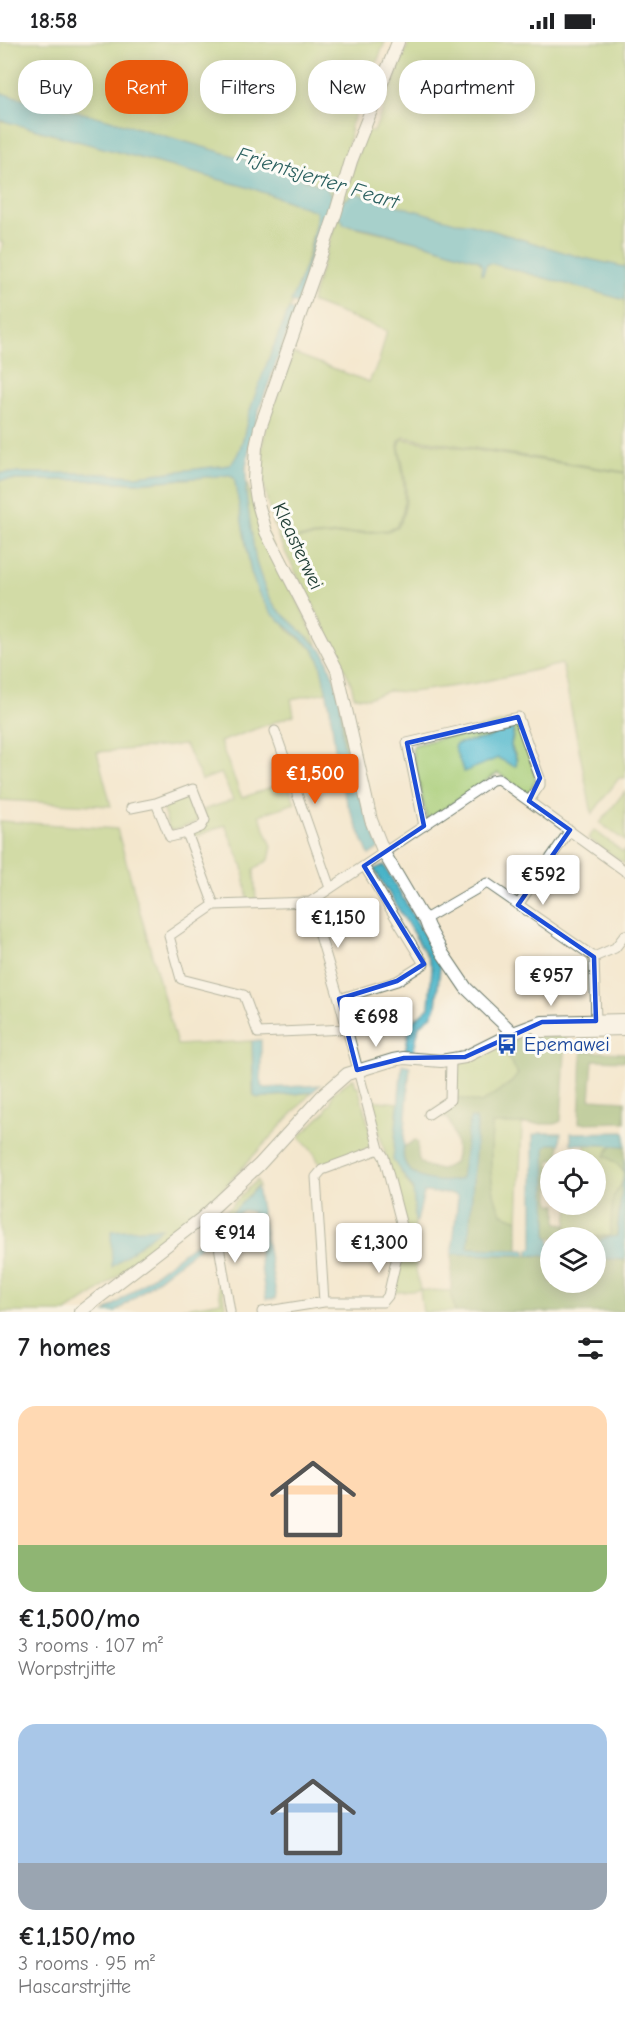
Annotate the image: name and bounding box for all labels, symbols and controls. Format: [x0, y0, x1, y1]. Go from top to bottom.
text: 18:58 [30, 8, 77, 34]
chip: Buy [18, 60, 93, 114]
chip: Rent [105, 60, 188, 114]
chip: Filters [200, 60, 296, 114]
chip: New [308, 60, 387, 114]
chip: Apartment [399, 60, 535, 114]
water label: Frjentsjerter Feart [234, 142, 403, 214]
street label: Kleasterwei [268, 499, 328, 593]
pin: €1,500 [266, 754, 364, 805]
text: €1,500 [286, 762, 344, 785]
pin: €592 [507, 855, 579, 906]
text: €592 [521, 863, 565, 886]
pin: €1,150 [289, 898, 387, 949]
text: €1,150 [310, 906, 366, 929]
pin: €957 [515, 956, 587, 1007]
text: €957 [529, 964, 573, 987]
pin: €698 [340, 997, 412, 1048]
text: €698 [354, 1005, 398, 1028]
bus stop icon: Epemawei [495, 1032, 519, 1056]
place label: Epemawei [524, 1033, 610, 1056]
map controls [540, 1149, 606, 1293]
button: locate [540, 1149, 606, 1215]
pin: €914 [199, 1213, 271, 1264]
text: €914 [214, 1221, 256, 1244]
pin: €1,300 [330, 1223, 428, 1274]
button: layers [540, 1227, 606, 1293]
text: €1,300 [350, 1231, 408, 1254]
icon: filters [574, 1332, 607, 1365]
text: 7 homes [18, 1333, 111, 1363]
icon: home [259, 1445, 367, 1553]
text: €1,500/mo [18, 1604, 140, 1634]
text: 3 rooms · 107 m² [18, 1634, 163, 1657]
text: Worpstrjitte [18, 1657, 116, 1680]
icon: home [259, 1763, 367, 1871]
text: €1,150/mo [18, 1922, 136, 1952]
text: 3 rooms · 95 m² [18, 1952, 155, 1975]
text: Hascarstrjitte [18, 1975, 131, 1998]

